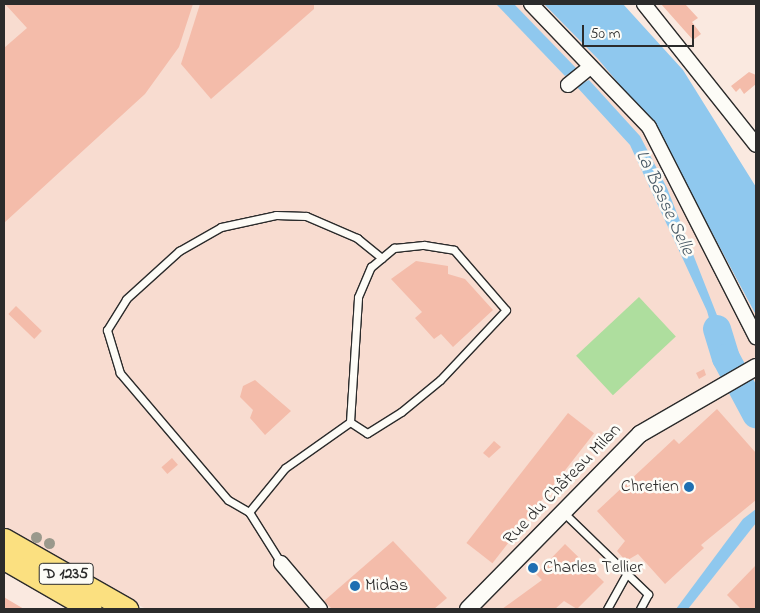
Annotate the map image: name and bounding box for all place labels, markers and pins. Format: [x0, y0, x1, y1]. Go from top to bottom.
place label: Chretien [621, 476, 679, 498]
marker: Chretien [683, 481, 695, 493]
place label: Charles Tellier [543, 557, 643, 579]
marker: Charles Tellier [527, 562, 539, 574]
place label: Midas [365, 575, 408, 597]
marker: Midas [349, 580, 361, 592]

